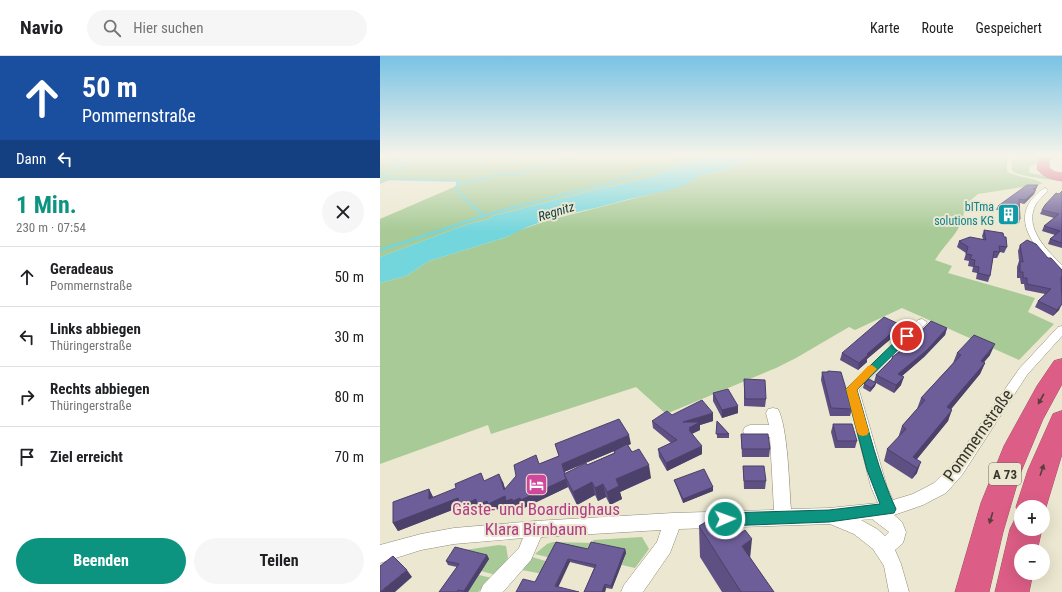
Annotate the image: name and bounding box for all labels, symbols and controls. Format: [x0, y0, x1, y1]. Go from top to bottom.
search box [87, 10, 367, 46]
text: Navio [20, 16, 63, 39]
icon: search [101, 17, 123, 39]
text: Hier suchen [133, 19, 204, 37]
text: Karte [870, 20, 900, 36]
text: Route [922, 20, 954, 36]
text: Gespeichert [976, 20, 1042, 36]
text: 50 m [82, 71, 138, 104]
icon: ahead [16, 72, 68, 124]
text: Pommernstraße [82, 105, 196, 126]
icon: left [54, 148, 76, 170]
text: Dann [16, 150, 46, 168]
text: 1 Min. [16, 191, 77, 219]
button: close [322, 191, 364, 233]
water label: Regnitz [536, 199, 577, 224]
place label: bITma solutions KG [934, 200, 994, 228]
building icon: bITma solutions KG [996, 201, 1022, 227]
text: 230 m · 07:54 [16, 220, 86, 235]
text: Geradeaus [50, 260, 114, 278]
icon: ahead [16, 266, 38, 288]
text: 50 m [334, 268, 364, 286]
text: Pommernstraße [50, 278, 132, 293]
pin [890, 319, 924, 353]
text: Links abbiegen [50, 320, 141, 338]
icon: arrive [896, 325, 918, 347]
icon: left [16, 326, 38, 348]
text: 30 m [334, 328, 364, 346]
text: Thüringerstraße [50, 338, 132, 353]
text: Rechts abbiegen [50, 380, 150, 398]
street label: Pommernstraße [939, 385, 1017, 485]
icon: right [16, 386, 38, 408]
text: 80 m [334, 388, 364, 406]
one-way arrow [1038, 393, 1044, 405]
text: Thüringerstraße [50, 398, 132, 413]
icon: arrive [16, 446, 38, 468]
text: Ziel erreicht [50, 448, 123, 466]
text: 70 m [334, 448, 364, 466]
road number: A 73 [989, 463, 1021, 485]
one-way arrow [1039, 463, 1045, 475]
hotel icon: Gäste- und Boardinghaus Klara Birnbaum [523, 472, 549, 498]
position arrow [704, 498, 746, 540]
place label: Gäste- und Boardinghaus Klara Birnbaum [452, 499, 620, 539]
map controls [1014, 500, 1050, 580]
button: + [1014, 500, 1050, 536]
one-way arrow [987, 513, 993, 525]
button: Beenden [16, 538, 186, 584]
button: Teilen [194, 538, 364, 584]
button: − [1014, 544, 1050, 580]

